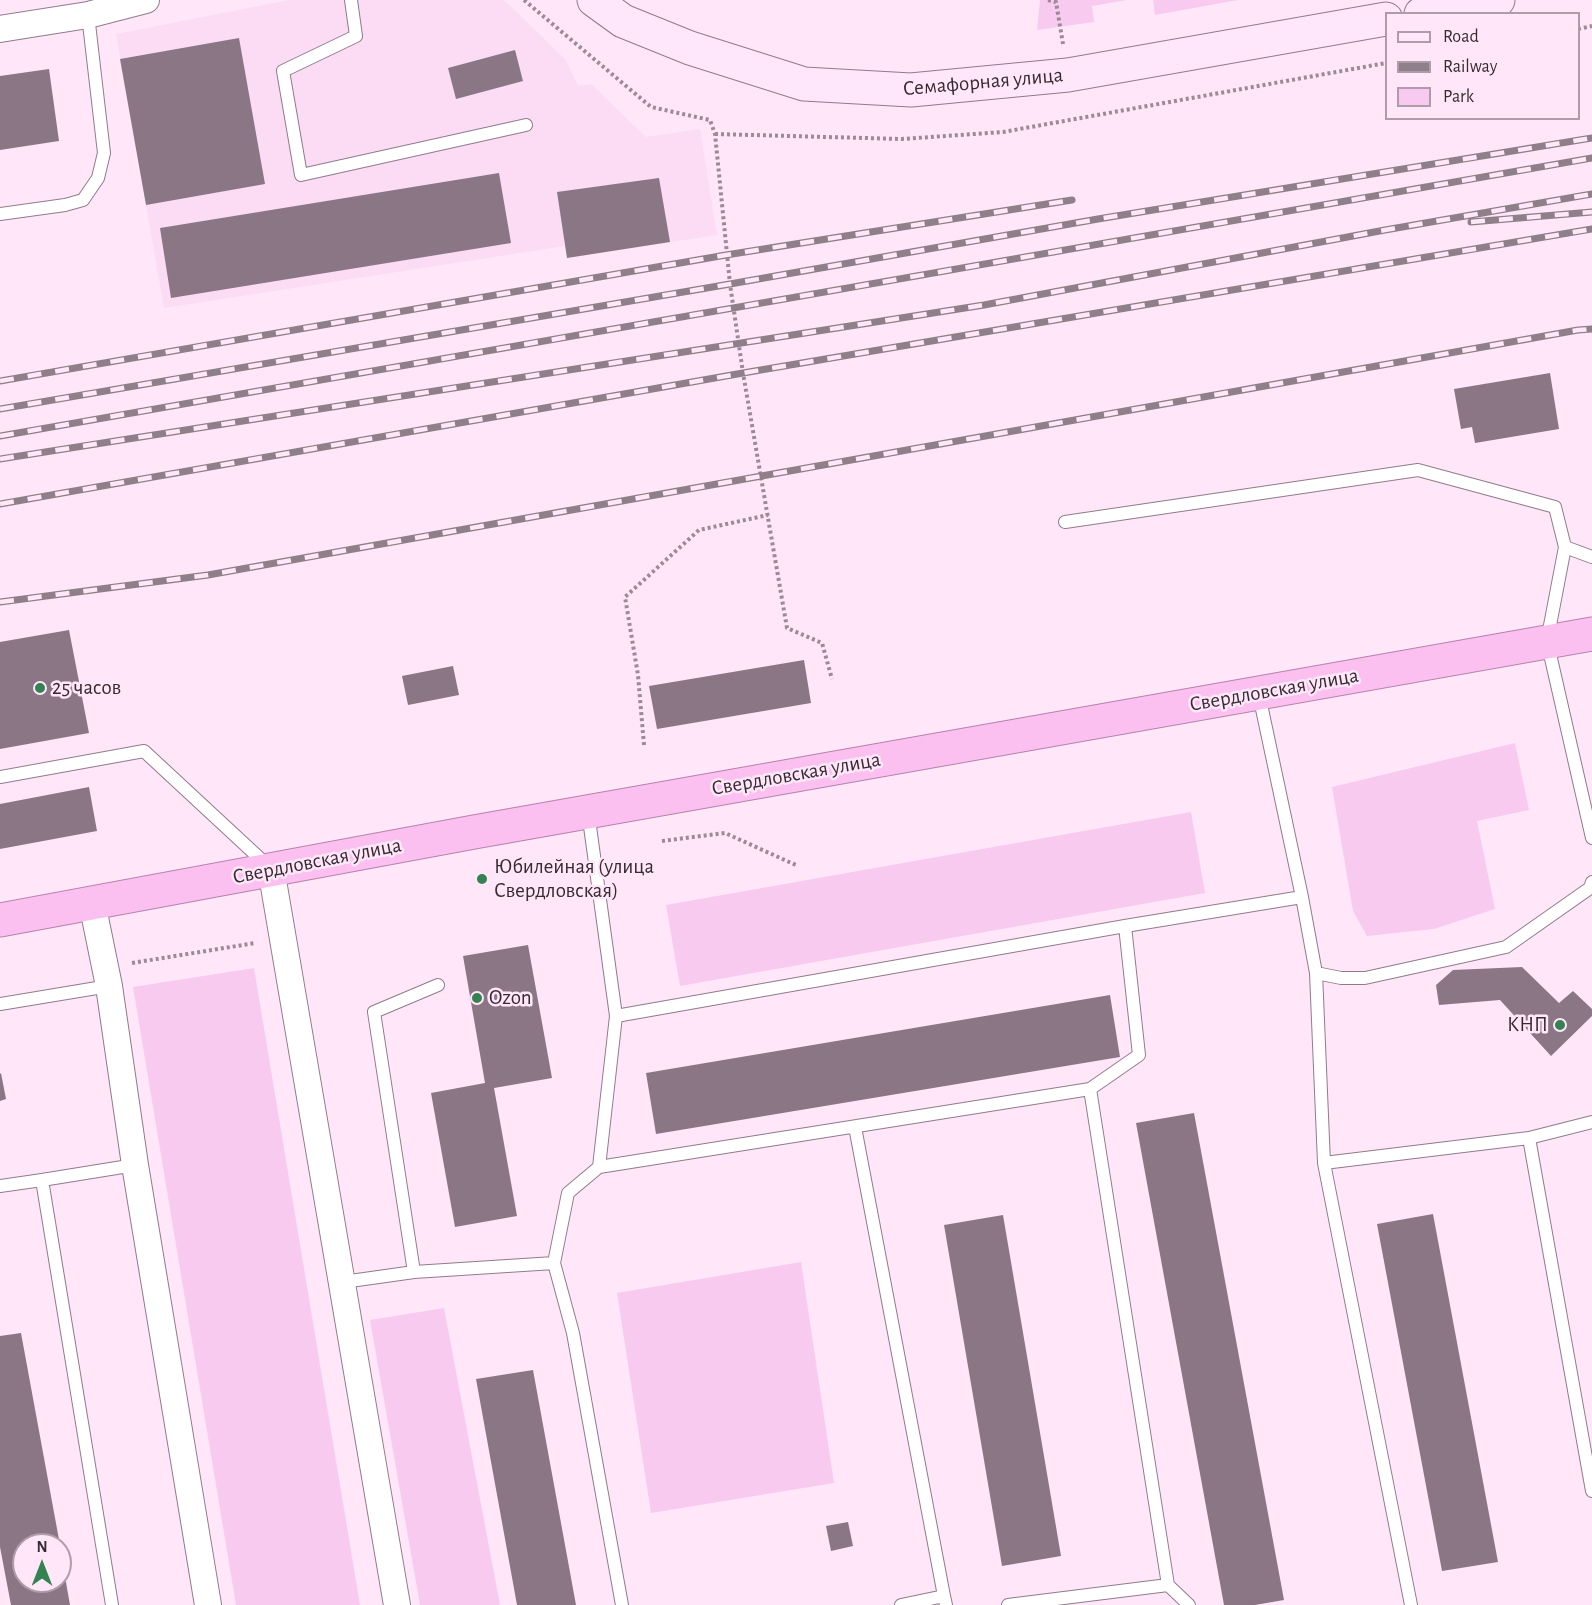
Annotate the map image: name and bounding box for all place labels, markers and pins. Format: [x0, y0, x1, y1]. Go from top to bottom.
place label: 25 часов [52, 675, 121, 701]
marker: 25 часов [33, 681, 47, 695]
place label: Юбилейная (улица Свердловская) [494, 854, 654, 904]
marker: Юбилейная (улица Свердловская) [475, 872, 489, 886]
place label: Ozon [489, 985, 532, 1011]
marker: Ozon [470, 991, 484, 1005]
place label: КНП [1507, 1012, 1548, 1038]
marker: КНП [1553, 1018, 1567, 1032]

